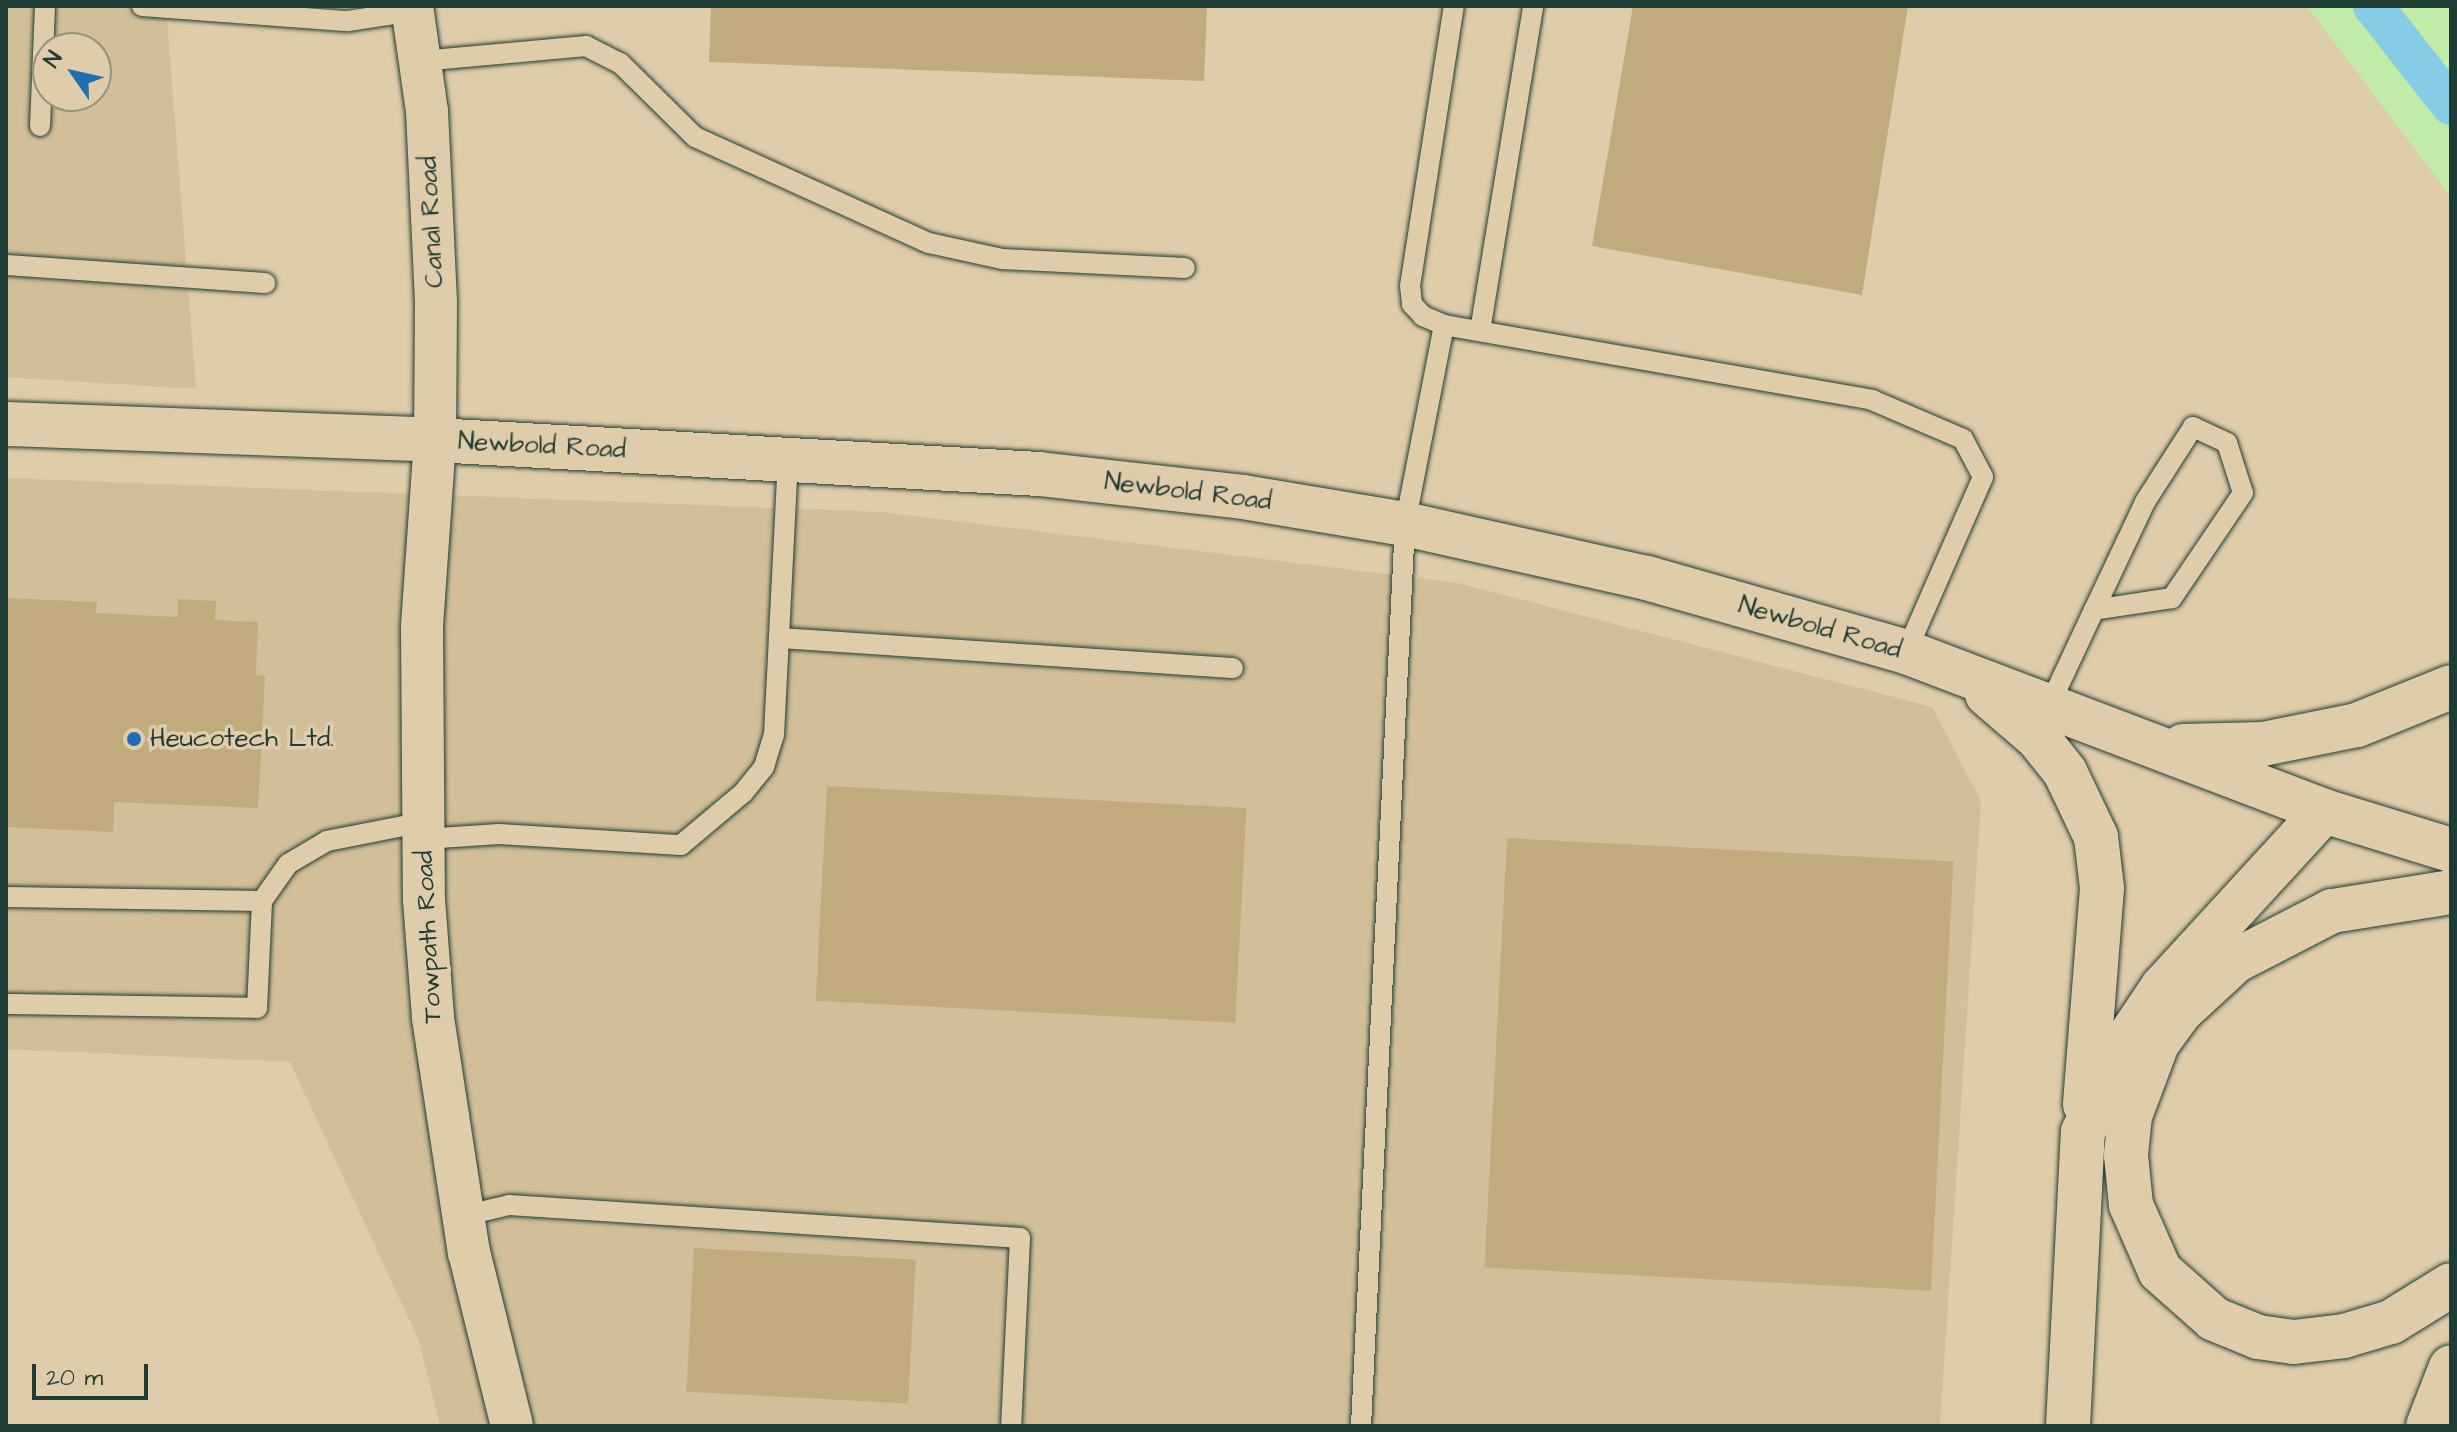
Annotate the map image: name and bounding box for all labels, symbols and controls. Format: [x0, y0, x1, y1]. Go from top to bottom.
north arrow [32, 32, 112, 112]
text: N [37, 45, 70, 74]
street label: Canal Road [413, 155, 451, 289]
street label: Newbold Road [457, 426, 627, 466]
street label: Newbold Road [1103, 466, 1273, 518]
street label: Newbold Road [1735, 590, 1905, 666]
place label: Heucotech Ltd. [150, 723, 334, 755]
marker: Heucotech Ltd. [125, 730, 143, 748]
street label: Towpath Road [409, 850, 449, 1024]
scale bar [36, 1348, 152, 1398]
text: 20 m [46, 1361, 103, 1395]

